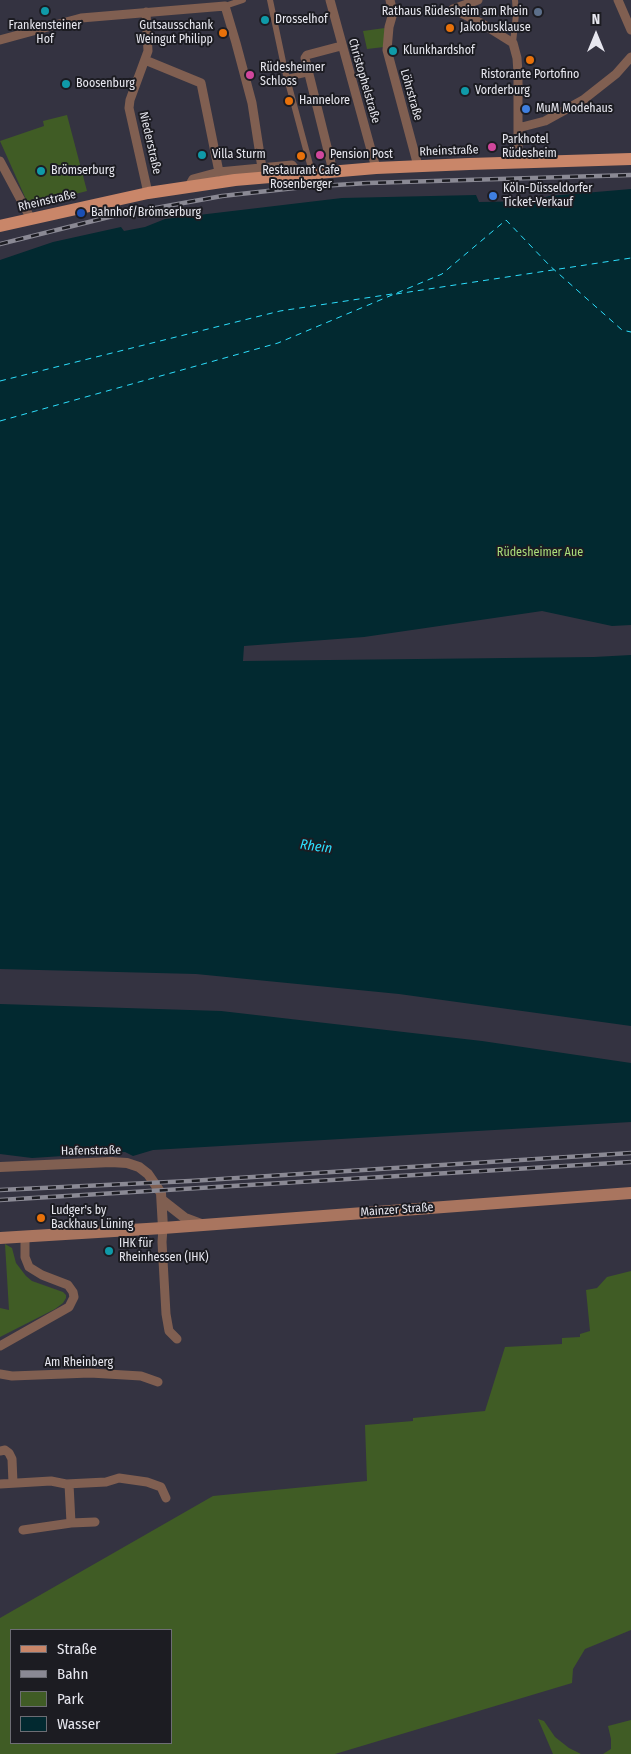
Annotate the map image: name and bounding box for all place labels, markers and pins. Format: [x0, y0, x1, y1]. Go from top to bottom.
marker: Frankensteiner Hof [39, 5, 51, 17]
place label: Rathaus Rüdesheim am Rhein [382, 5, 528, 19]
marker: Rathaus Rüdesheim am Rhein [532, 6, 544, 18]
place label: Drosselhof [275, 13, 328, 27]
marker: Drosselhof [259, 14, 271, 26]
place label: Frankensteiner Hof [9, 19, 81, 47]
place label: Gutsausschank Weingut Philipp [136, 19, 213, 47]
place label: Jakobusklause [460, 21, 531, 35]
marker: Jakobusklause [444, 22, 456, 34]
marker: Gutsausschank Weingut Philipp [217, 27, 229, 39]
place label: Klunkhardshof [403, 44, 475, 58]
marker: Klunkhardshof [387, 45, 399, 57]
marker: Ristorante Portofino [524, 54, 536, 66]
place label: Rüdesheimer Schloss [260, 61, 325, 89]
place label: Ristorante Portofino [481, 68, 579, 82]
marker: Rüdesheimer Schloss [244, 69, 256, 81]
place label: Boosenburg [76, 77, 135, 91]
marker: Boosenburg [60, 78, 72, 90]
place label: Vorderburg [475, 84, 530, 98]
marker: Vorderburg [459, 85, 471, 97]
place label: Hannelore [299, 94, 350, 108]
marker: Hannelore [283, 95, 295, 107]
place label: MuM Modehaus [536, 102, 613, 116]
marker: MuM Modehaus [520, 103, 532, 115]
place label: Parkhotel Rüdesheim [502, 133, 557, 161]
marker: Parkhotel Rüdesheim [486, 141, 498, 153]
place label: Villa Sturm [212, 148, 266, 162]
place label: Pension Post [330, 148, 393, 162]
marker: Villa Sturm [196, 149, 208, 161]
marker: Pension Post [314, 149, 326, 161]
marker: Restaurant Cafe Rosenberger [295, 150, 307, 162]
place label: Brömserburg [51, 164, 115, 178]
place label: Restaurant Cafe Rosenberger [262, 164, 340, 192]
marker: Brömserburg [35, 165, 47, 177]
place label: Köln-Düsseldorfer Ticket-Verkauf [503, 182, 592, 210]
marker: Köln-Düsseldorfer Ticket-Verkauf [487, 190, 499, 202]
place label: Bahnhof/Brömserburg [91, 206, 201, 220]
marker: Bahnhof/Brömserburg [75, 207, 87, 219]
place label: Ludger's by Backhaus Lüning [51, 1204, 133, 1232]
marker: Ludger's by Backhaus Lüning [35, 1212, 47, 1224]
place label: IHK für Rheinhessen (IHK) [119, 1237, 208, 1265]
marker: IHK für Rheinhessen (IHK) [103, 1245, 115, 1257]

